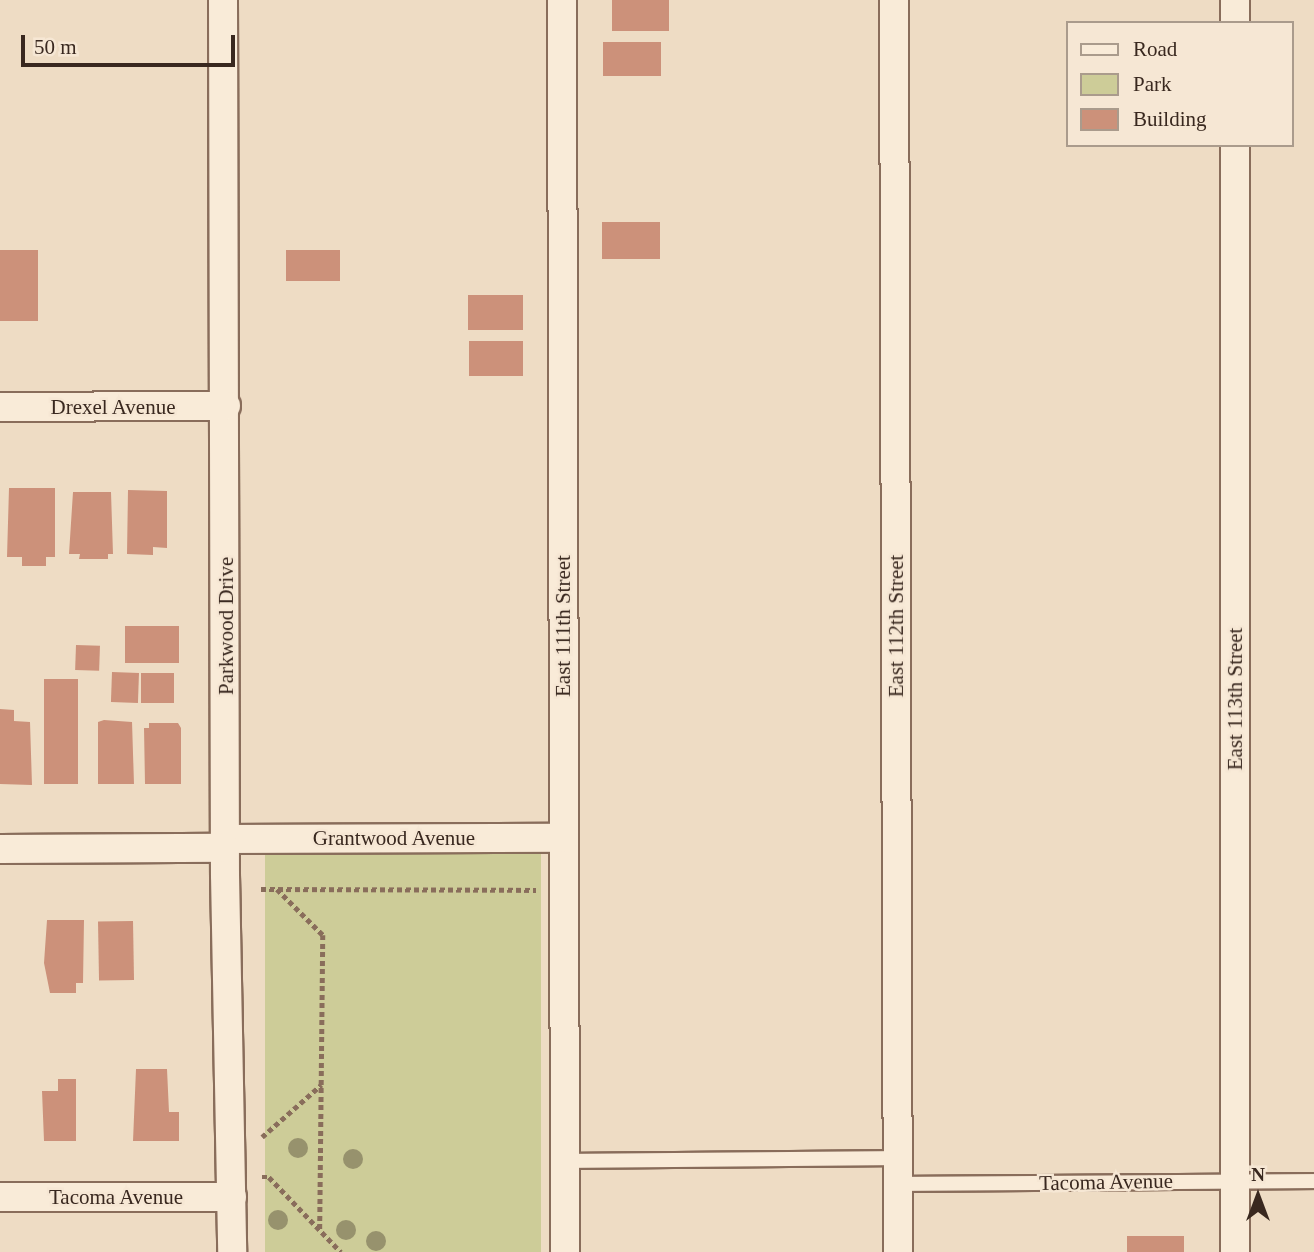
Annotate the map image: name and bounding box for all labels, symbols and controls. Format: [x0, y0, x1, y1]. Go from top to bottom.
scale bar [24, 21, 238, 65]
legend [1066, 21, 1293, 147]
text: 50 m [34, 35, 77, 59]
text: Road [1133, 37, 1177, 61]
text: Park [1133, 72, 1172, 96]
text: Building [1133, 107, 1207, 131]
street label: Drexel Avenue [50, 394, 176, 420]
street label: East 111th Street [550, 555, 576, 697]
street label: East 112th Street [883, 555, 909, 697]
street label: Parkwood Drive [213, 557, 239, 695]
street label: East 113th Street [1222, 628, 1248, 770]
street label: Grantwood Avenue [312, 825, 476, 851]
north arrow [1223, 1161, 1293, 1231]
text: N [1251, 1164, 1265, 1185]
street label: Tacoma Avenue [1038, 1168, 1174, 1196]
street label: Tacoma Avenue [48, 1184, 184, 1210]

